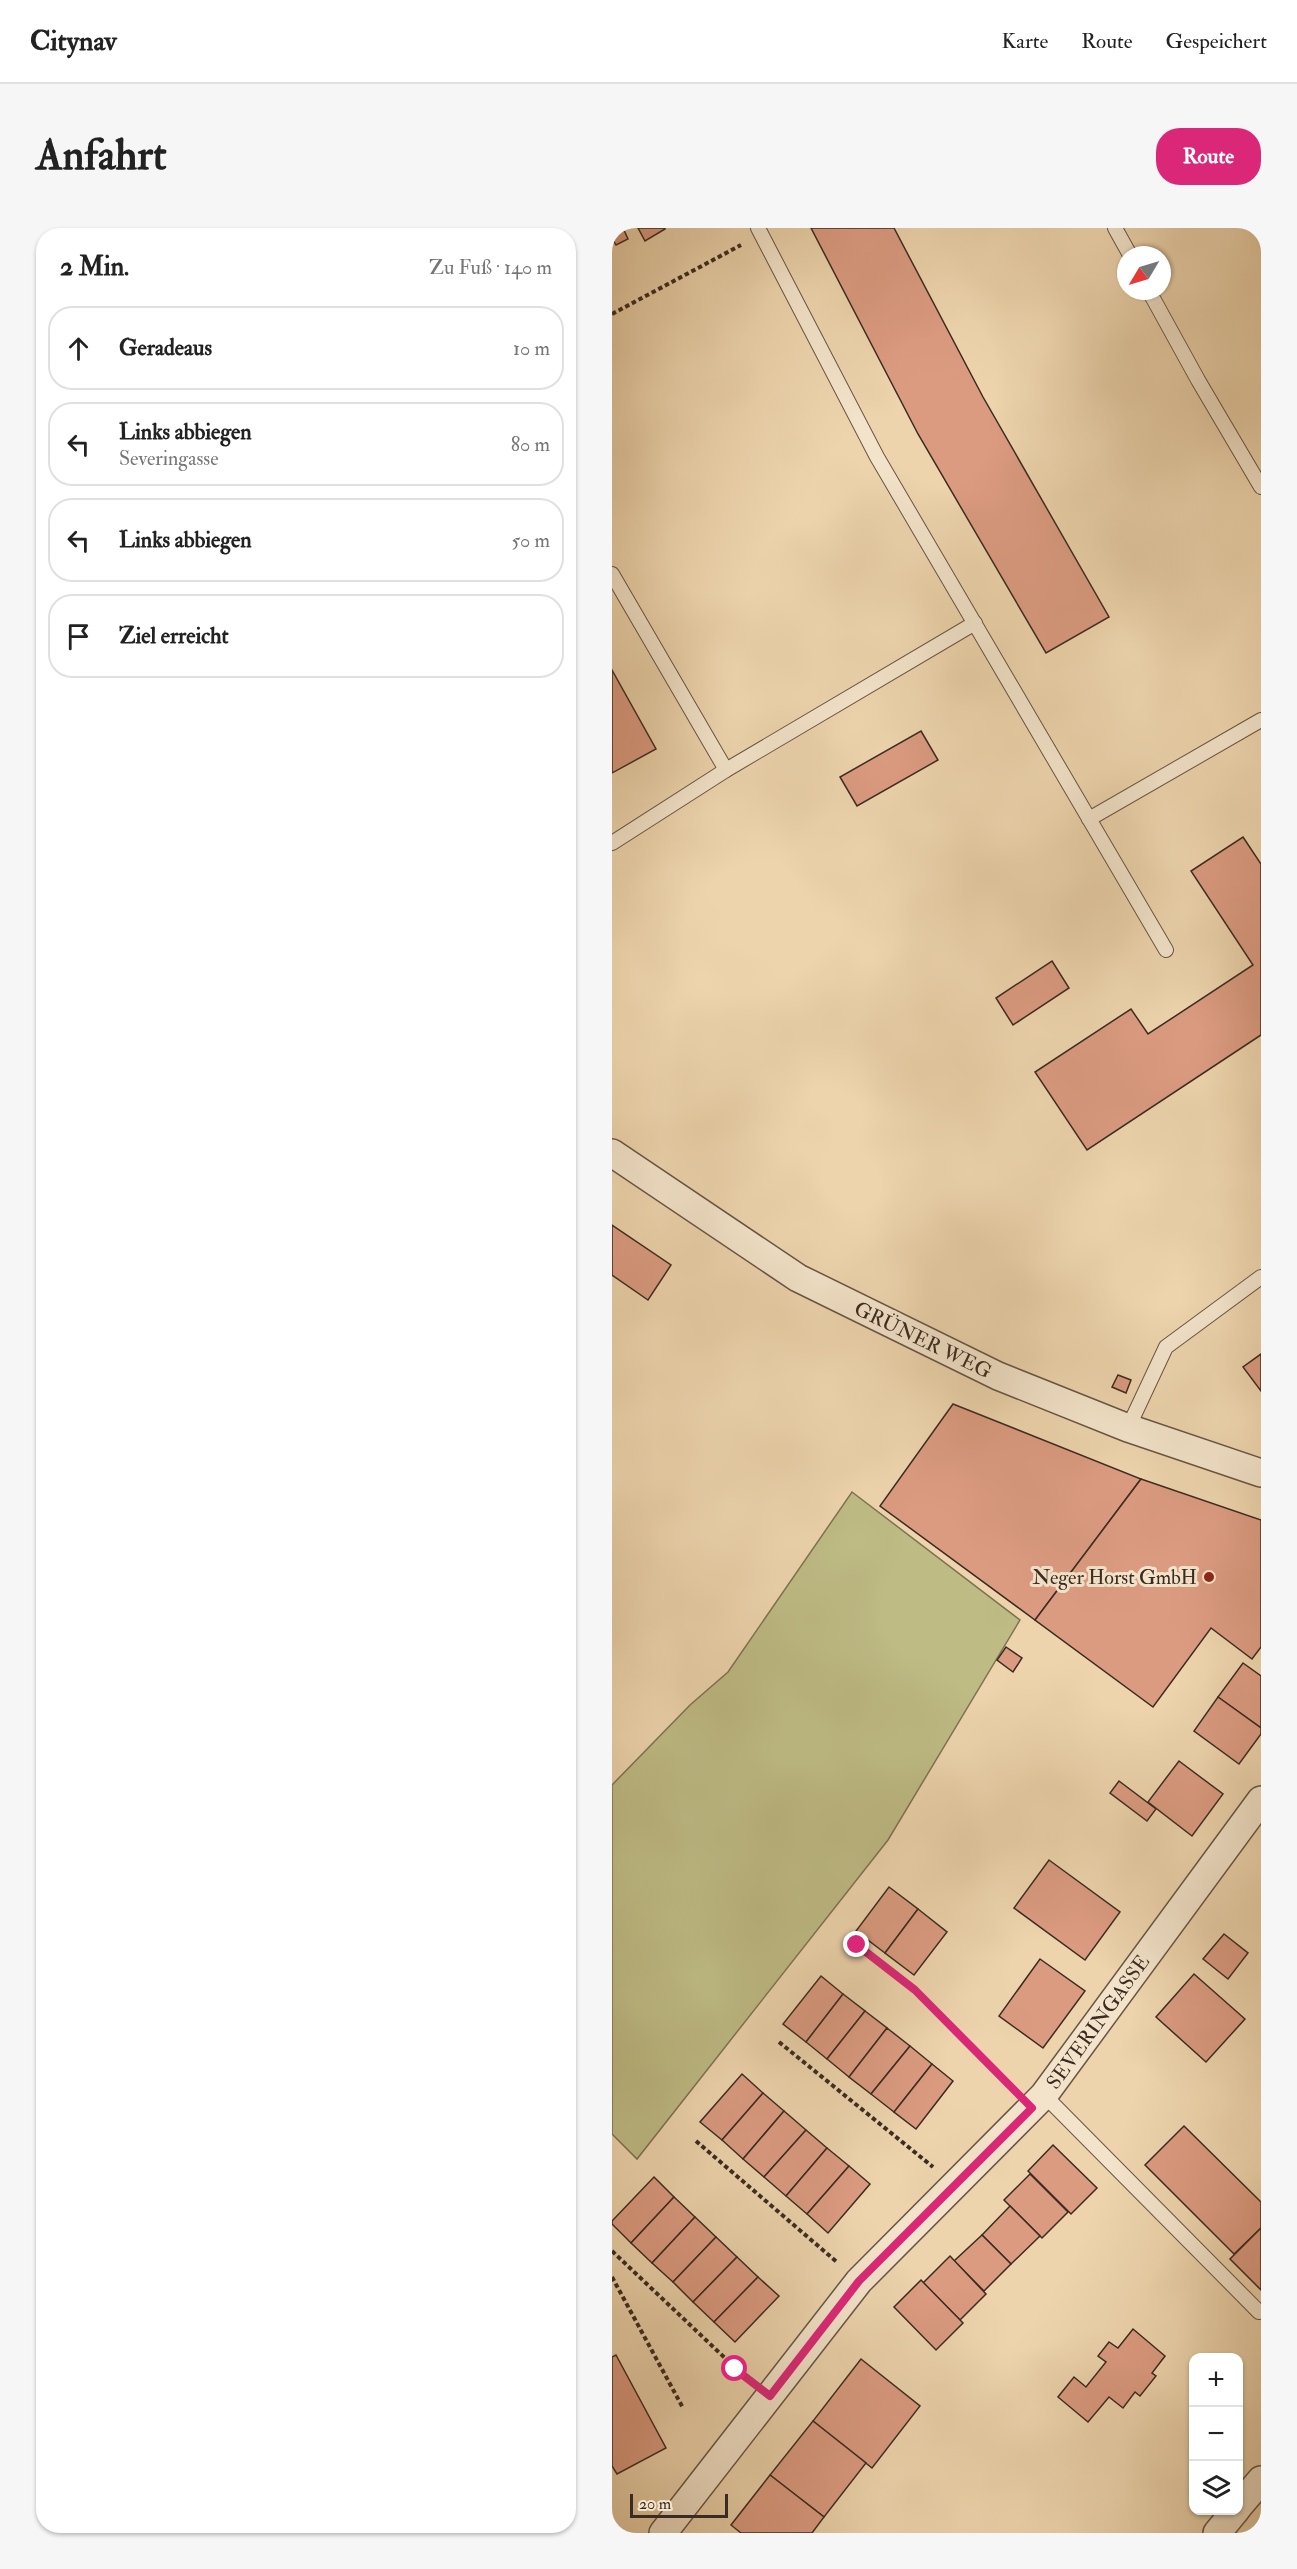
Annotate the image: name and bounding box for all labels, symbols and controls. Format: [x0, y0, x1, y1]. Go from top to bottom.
text: Citynav [30, 24, 117, 59]
text: Karte [1002, 28, 1048, 55]
text: Route [1081, 28, 1133, 55]
text: Gespeichert [1166, 28, 1267, 55]
button: Route [1156, 128, 1261, 185]
text: Anfahrt [36, 130, 167, 182]
north arrow [1117, 246, 1171, 300]
text: 2 Min. [60, 251, 129, 283]
text: Zu Fuß · 140 m [429, 255, 552, 280]
icon: ahead [62, 332, 95, 365]
text: Geradeaus [119, 334, 212, 362]
text: 10 m [513, 336, 550, 361]
text: Links abbiegen [119, 418, 252, 446]
icon: left [62, 428, 95, 461]
text: 80 m [511, 432, 550, 457]
text: Severingasse [119, 446, 219, 471]
icon: left [62, 524, 95, 557]
text: Links abbiegen [119, 526, 252, 554]
text: 50 m [511, 528, 550, 553]
icon: arrive [62, 620, 95, 653]
text: Ziel erreicht [119, 622, 229, 650]
street label: GRÜNER WEG [850, 1296, 996, 1384]
place label: Neger Horst GmbH [1032, 1565, 1197, 1590]
marker: Neger Horst GmbH [1202, 1570, 1216, 1584]
route end [843, 1931, 869, 1957]
street label: SEVERINGASSE [1041, 1950, 1155, 2094]
map controls [1189, 2353, 1243, 2515]
button: + [1189, 2353, 1243, 2407]
route start [721, 2355, 747, 2381]
button: − [1189, 2407, 1243, 2461]
button: layers [1189, 2461, 1243, 2515]
scale bar [630, 2491, 728, 2518]
text: 20 m [639, 2494, 671, 2514]

